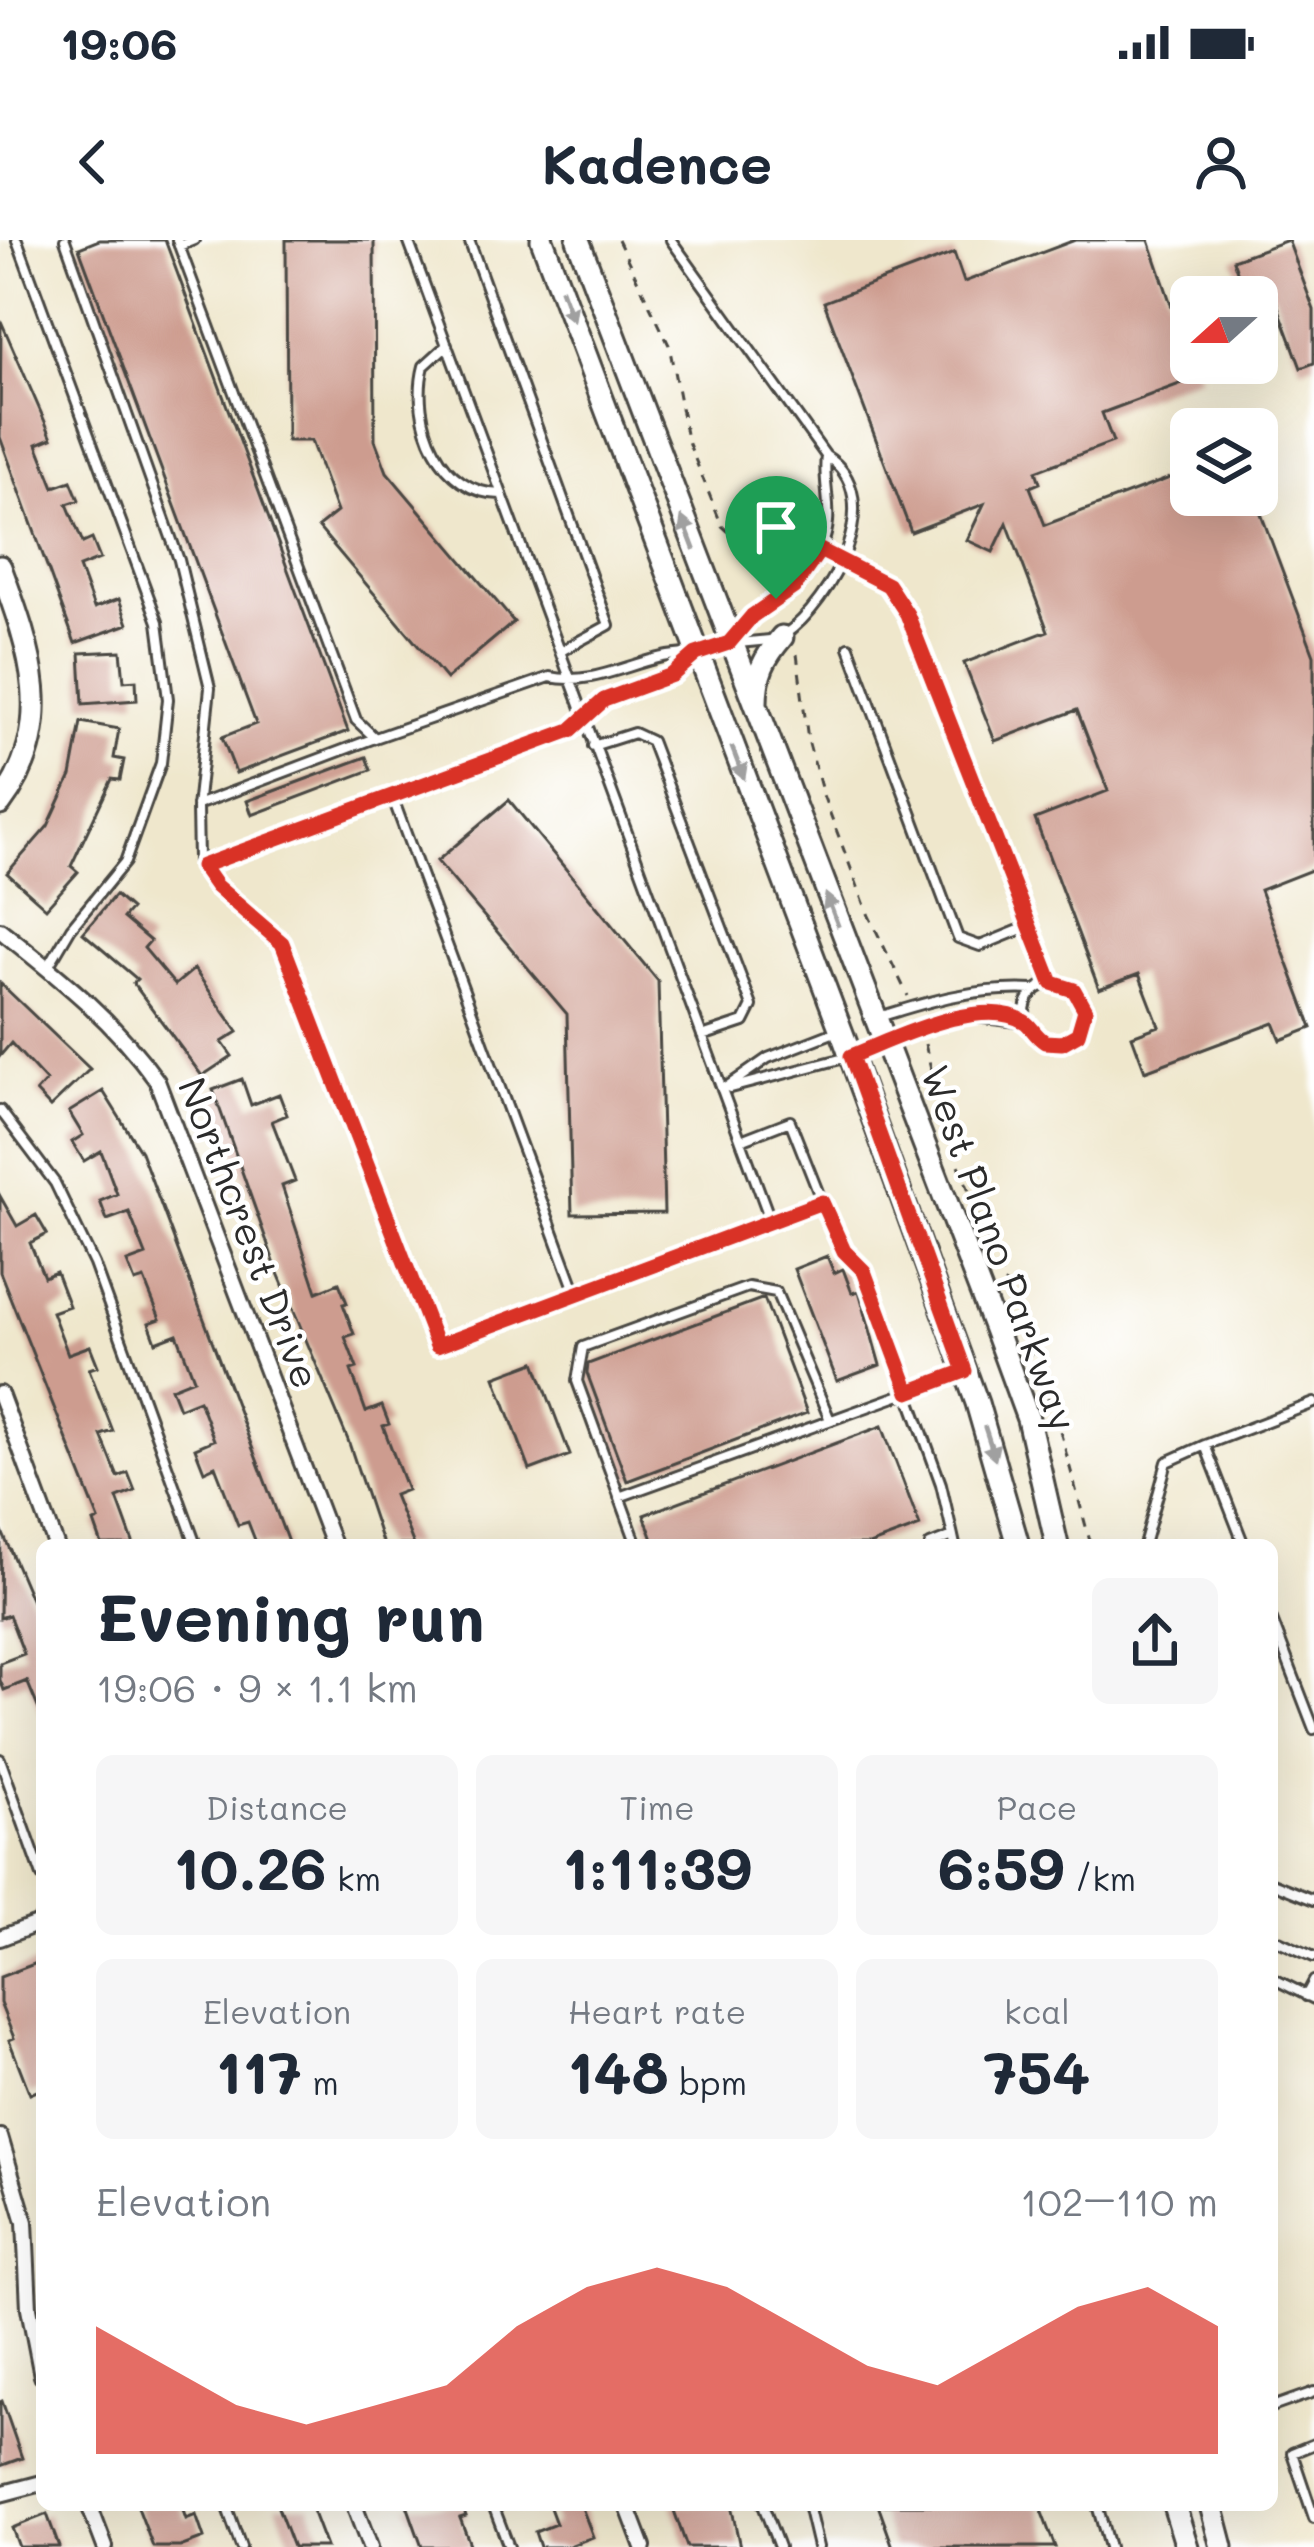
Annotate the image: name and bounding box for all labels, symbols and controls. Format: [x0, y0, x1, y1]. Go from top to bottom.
text: 19:06 [60, 13, 177, 71]
text: Kadence [542, 127, 772, 198]
icon: back [60, 129, 126, 195]
icon: person [1188, 129, 1254, 195]
north arrow [1170, 276, 1278, 384]
map controls [1170, 276, 1278, 516]
one-way arrow [558, 287, 577, 323]
button: layers [1170, 408, 1278, 516]
pin [725, 476, 827, 599]
icon: arrive [743, 494, 809, 560]
one-way arrow [678, 515, 696, 551]
one-way arrow [729, 746, 748, 782]
one-way arrow [821, 891, 840, 927]
street label: West Plano Parkway [911, 1058, 1090, 1437]
street label: Northcrest Drive [168, 1070, 333, 1395]
one-way arrow [982, 1425, 1001, 1461]
text: Evening run [96, 1573, 485, 1659]
button: share [1092, 1578, 1218, 1704]
text: 19:06 · 9 × 1.1 km [96, 1661, 418, 1712]
text: Distance [206, 1785, 348, 1828]
text: Time [619, 1785, 695, 1828]
text: Pace [997, 1785, 1077, 1828]
text: 10.26 [173, 1828, 327, 1906]
text: 1:11:39 [562, 1828, 752, 1906]
text: 6:59 [938, 1828, 1064, 1906]
text: km [327, 1856, 381, 1899]
text: /km [1064, 1856, 1136, 1899]
text: Elevation [203, 1989, 351, 2032]
text: Heart rate [568, 1989, 746, 2032]
text: kcal [1004, 1989, 1070, 2032]
text: 117 [215, 2032, 302, 2110]
text: 148 [567, 2032, 669, 2110]
text: 754 [984, 2032, 1090, 2110]
text: m [302, 2060, 339, 2103]
text: bpm [669, 2060, 747, 2103]
text: Elevation [96, 2175, 271, 2226]
text: 102–110 m [1020, 2175, 1218, 2226]

